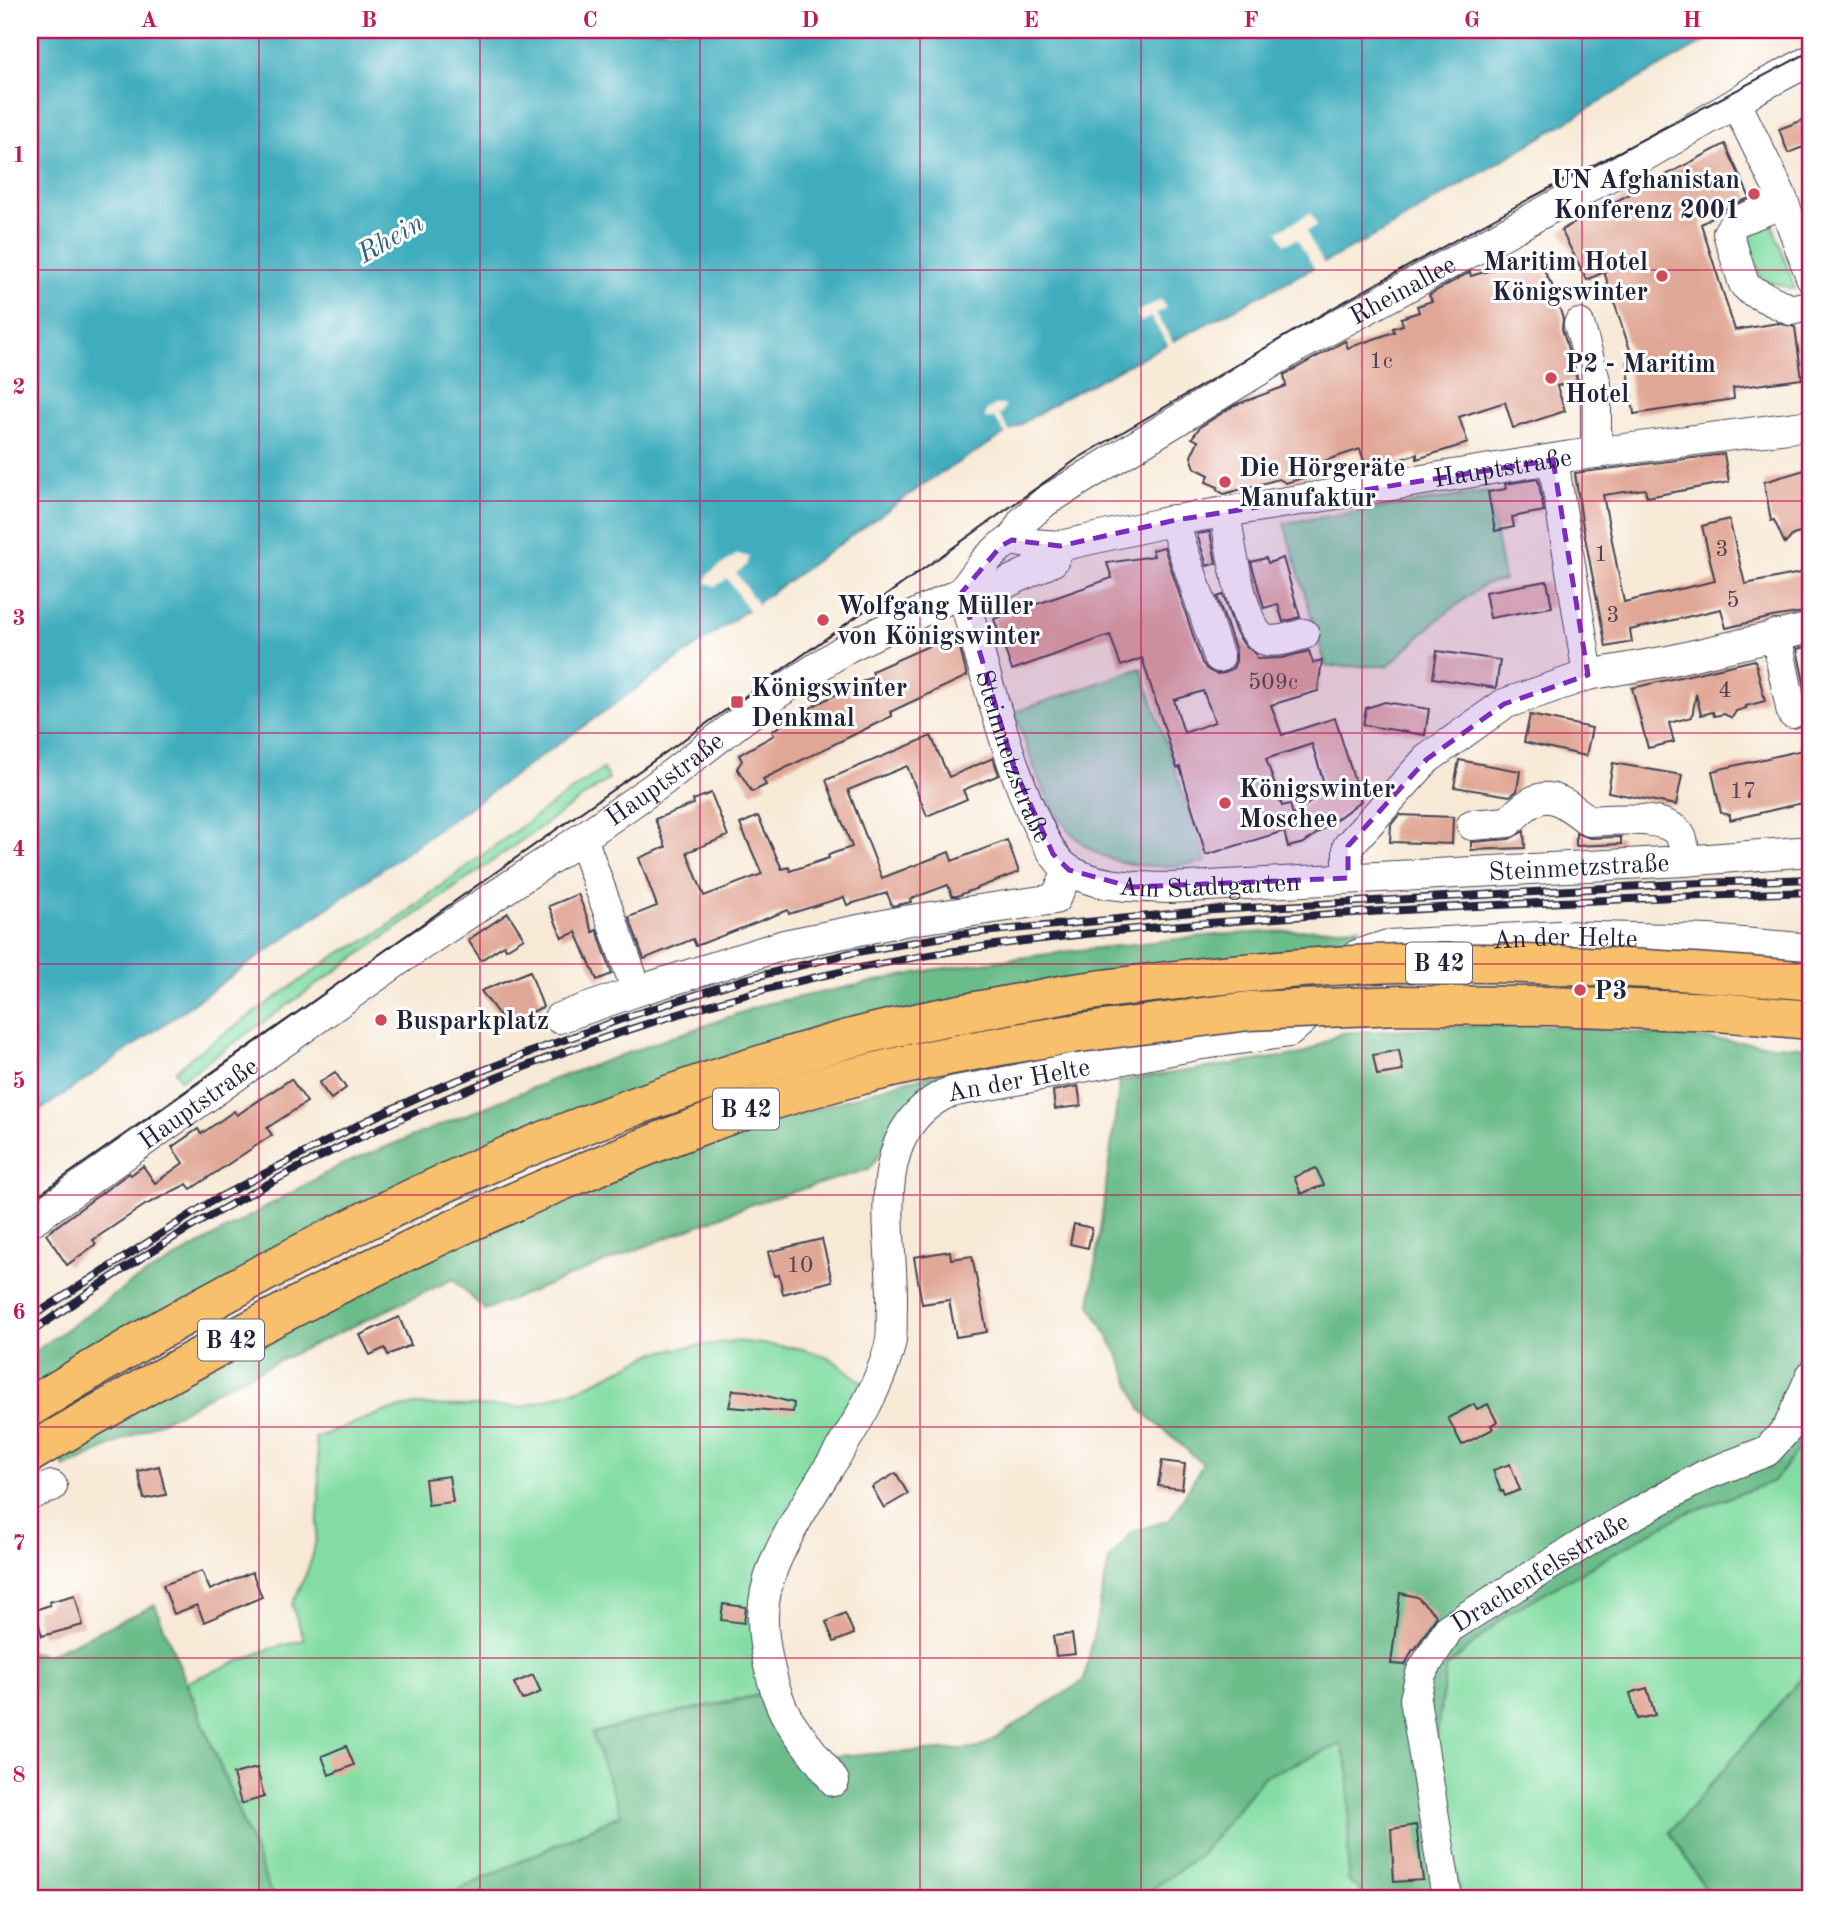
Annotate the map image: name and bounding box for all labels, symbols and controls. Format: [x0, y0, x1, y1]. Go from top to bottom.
text: A [140, 9, 158, 32]
text: B [361, 9, 377, 32]
text: C [582, 9, 598, 32]
text: D [801, 9, 819, 32]
text: E [1023, 9, 1039, 32]
text: F [1243, 9, 1259, 32]
text: G [1464, 9, 1480, 32]
text: H [1683, 9, 1701, 32]
text: 1 [12, 144, 26, 167]
place label: UN Afghanistan Konferenz 2001 [1551, 168, 1740, 224]
marker: UN Afghanistan Konferenz 2001 [1746, 186, 1762, 202]
water label: Rhein [353, 210, 429, 270]
place label: Maritim Hotel Königswinter [1483, 250, 1648, 306]
street label: Rheinallee [1346, 252, 1461, 331]
marker: Maritim Hotel Königswinter [1654, 268, 1670, 284]
house number: 1c [1369, 350, 1393, 373]
place label: P2 - Maritim Hotel [1565, 352, 1716, 408]
marker: P2 - Maritim Hotel [1543, 370, 1559, 386]
text: 2 [12, 376, 26, 399]
street label: Hauptstraße [1432, 445, 1574, 493]
place label: Die Hörgeräte Manufaktur [1239, 456, 1405, 512]
marker: Die Hörgeräte Manufaktur [1217, 474, 1233, 490]
house number: 3 [1715, 538, 1729, 561]
house number: 1 [1594, 543, 1608, 566]
house number: 5 [1726, 589, 1740, 612]
place label: Wolfgang Müller von Königswinter [837, 594, 1040, 650]
house number: 3 [1606, 604, 1620, 627]
text: 3 [12, 607, 26, 630]
marker: Wolfgang Müller von Königswinter [815, 612, 831, 628]
street label: Steinmetzstraße [970, 667, 1055, 848]
house number: 509c [1248, 671, 1298, 694]
place label: Königswinter Denkmal [751, 676, 907, 732]
house number: 4 [1718, 679, 1732, 702]
marker: Königswinter Denkmal [729, 694, 745, 710]
street label: Hauptstraße [602, 728, 729, 832]
place label: Königswinter Moschee [1239, 777, 1395, 833]
house number: 17 [1730, 780, 1756, 803]
marker: Königswinter Moschee [1217, 795, 1233, 811]
text: 4 [12, 838, 26, 861]
street label: Steinmetzstraße [1488, 851, 1670, 886]
street label: Am Stadtgarten [1118, 870, 1301, 903]
street label: An der Helte [1492, 925, 1638, 954]
road number: B 42 [1406, 943, 1472, 984]
place label: P3 [1594, 979, 1627, 1005]
marker: P3 [1572, 982, 1588, 998]
place label: Busparkplatz [395, 1009, 549, 1035]
marker: Busparkplatz [373, 1012, 389, 1028]
street label: Hauptstraße [135, 1053, 263, 1155]
street label: An der Helte [945, 1055, 1092, 1107]
text: 5 [12, 1070, 26, 1093]
road number: B 42 [713, 1088, 779, 1129]
house number: 10 [787, 1254, 813, 1277]
text: 6 [12, 1301, 26, 1324]
road number: B 42 [198, 1320, 264, 1360]
street label: Drachenfelsstraße [1447, 1509, 1634, 1638]
text: 7 [12, 1532, 26, 1555]
text: 8 [12, 1764, 26, 1787]

